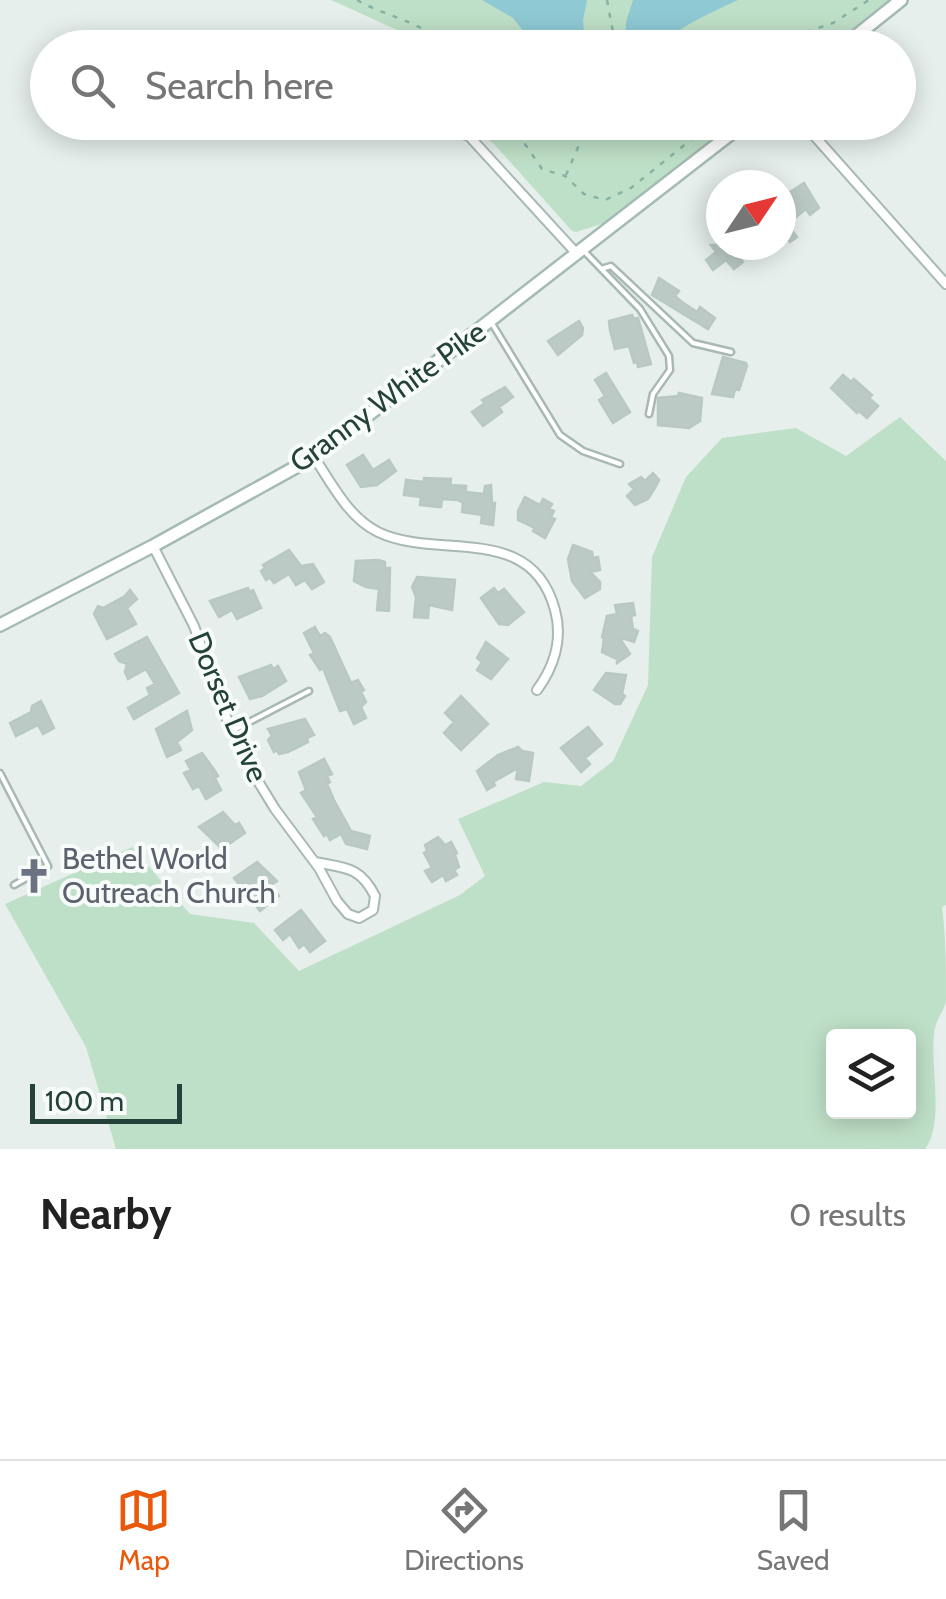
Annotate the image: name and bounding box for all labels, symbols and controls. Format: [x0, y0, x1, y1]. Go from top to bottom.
search box [30, 30, 916, 140]
icon: search [65, 58, 120, 113]
text: Search here [145, 62, 334, 109]
north arrow [706, 170, 796, 260]
street label: Granny White Pike [282, 313, 493, 480]
street label: Dorset Drive [180, 626, 277, 787]
place label: Bethel World Outreach Church [62, 840, 276, 911]
church icon: Bethel World Outreach Church [15, 857, 53, 895]
map controls [826, 1029, 916, 1119]
button: layers [826, 1029, 916, 1119]
scale bar [30, 1079, 182, 1124]
text: 100 m [45, 1084, 124, 1118]
text: Nearby [40, 1188, 172, 1240]
text: 0 results [789, 1195, 906, 1234]
tab: Map [116, 1483, 171, 1577]
tab: Directions [404, 1483, 524, 1577]
tab: Saved [757, 1483, 830, 1577]

